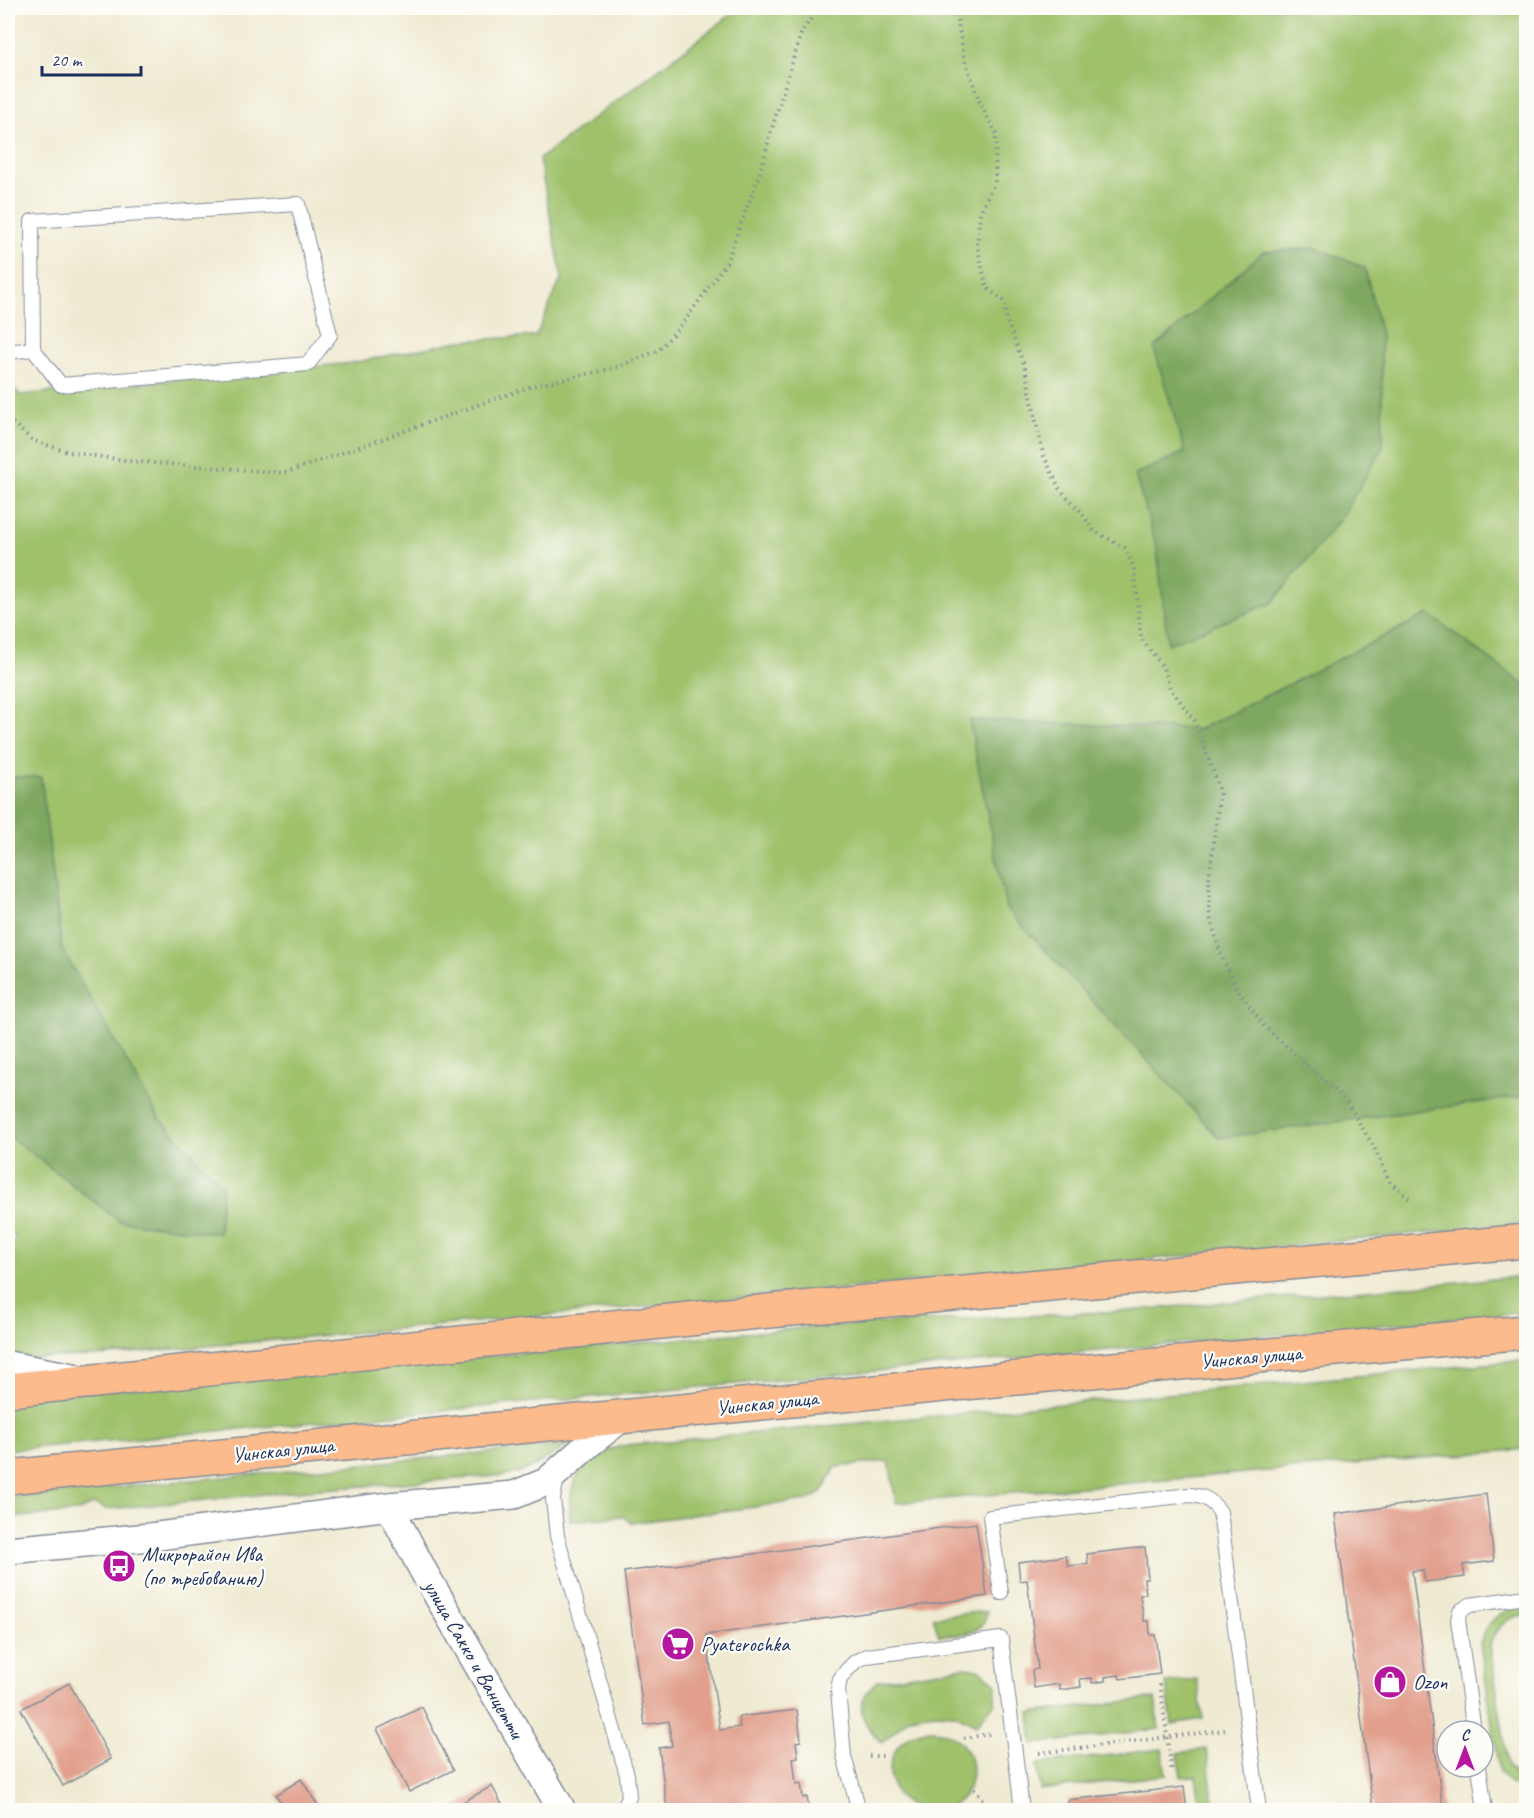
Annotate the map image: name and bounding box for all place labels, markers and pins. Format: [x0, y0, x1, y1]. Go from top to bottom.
place label: Микрорайон Ива (по требованию) [142, 1541, 264, 1591]
bus stop icon: Микрорайон Ива (по требованию) [101, 1548, 137, 1584]
supermarket icon: Pyaterochka [660, 1626, 696, 1662]
place label: Pyaterochka [701, 1631, 791, 1657]
shop icon: Ozon [1372, 1664, 1408, 1700]
place label: Ozon [1413, 1669, 1448, 1695]

